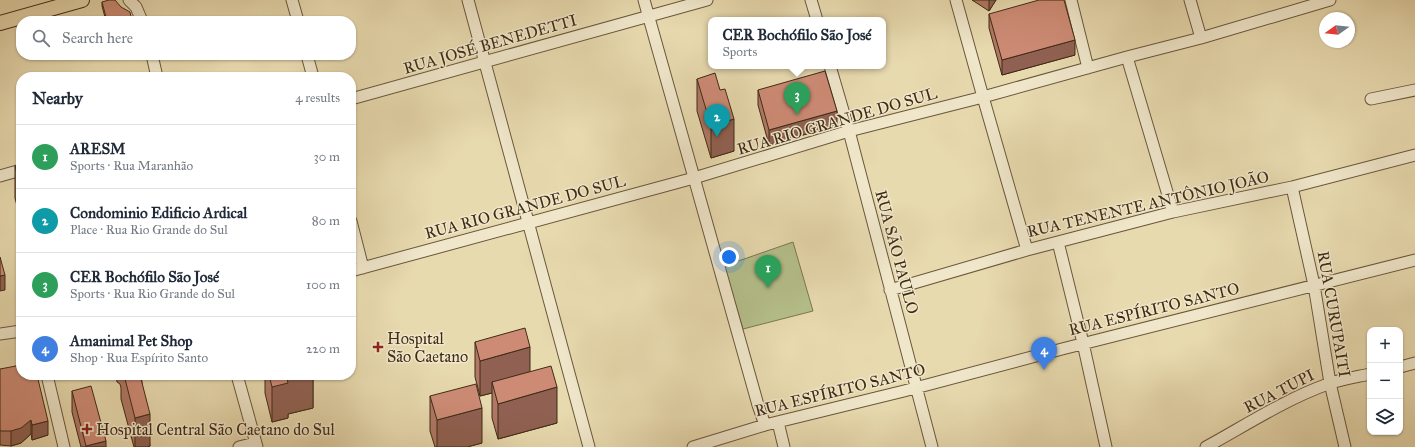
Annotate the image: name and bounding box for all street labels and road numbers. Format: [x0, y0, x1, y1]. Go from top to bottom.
street label: RUA JOSÉ BENEDETTI [401, 8, 579, 79]
street label: RUA RIO GRANDE DO SUL [735, 83, 939, 159]
street label: RUA TENENTE ANTÔNIO JOÃO [1025, 166, 1271, 242]
street label: RUA RIO GRANDE DO SUL [423, 171, 628, 243]
street label: RUA SÃO PAULO [871, 188, 924, 316]
street label: RUA CURUPAITI [1314, 249, 1355, 379]
street label: RUA ESPÍRITO SANTO [1066, 277, 1241, 339]
street label: RUA ESPÍRITO SANTO [752, 358, 927, 420]
street label: RUA TUPI [1241, 365, 1318, 417]

